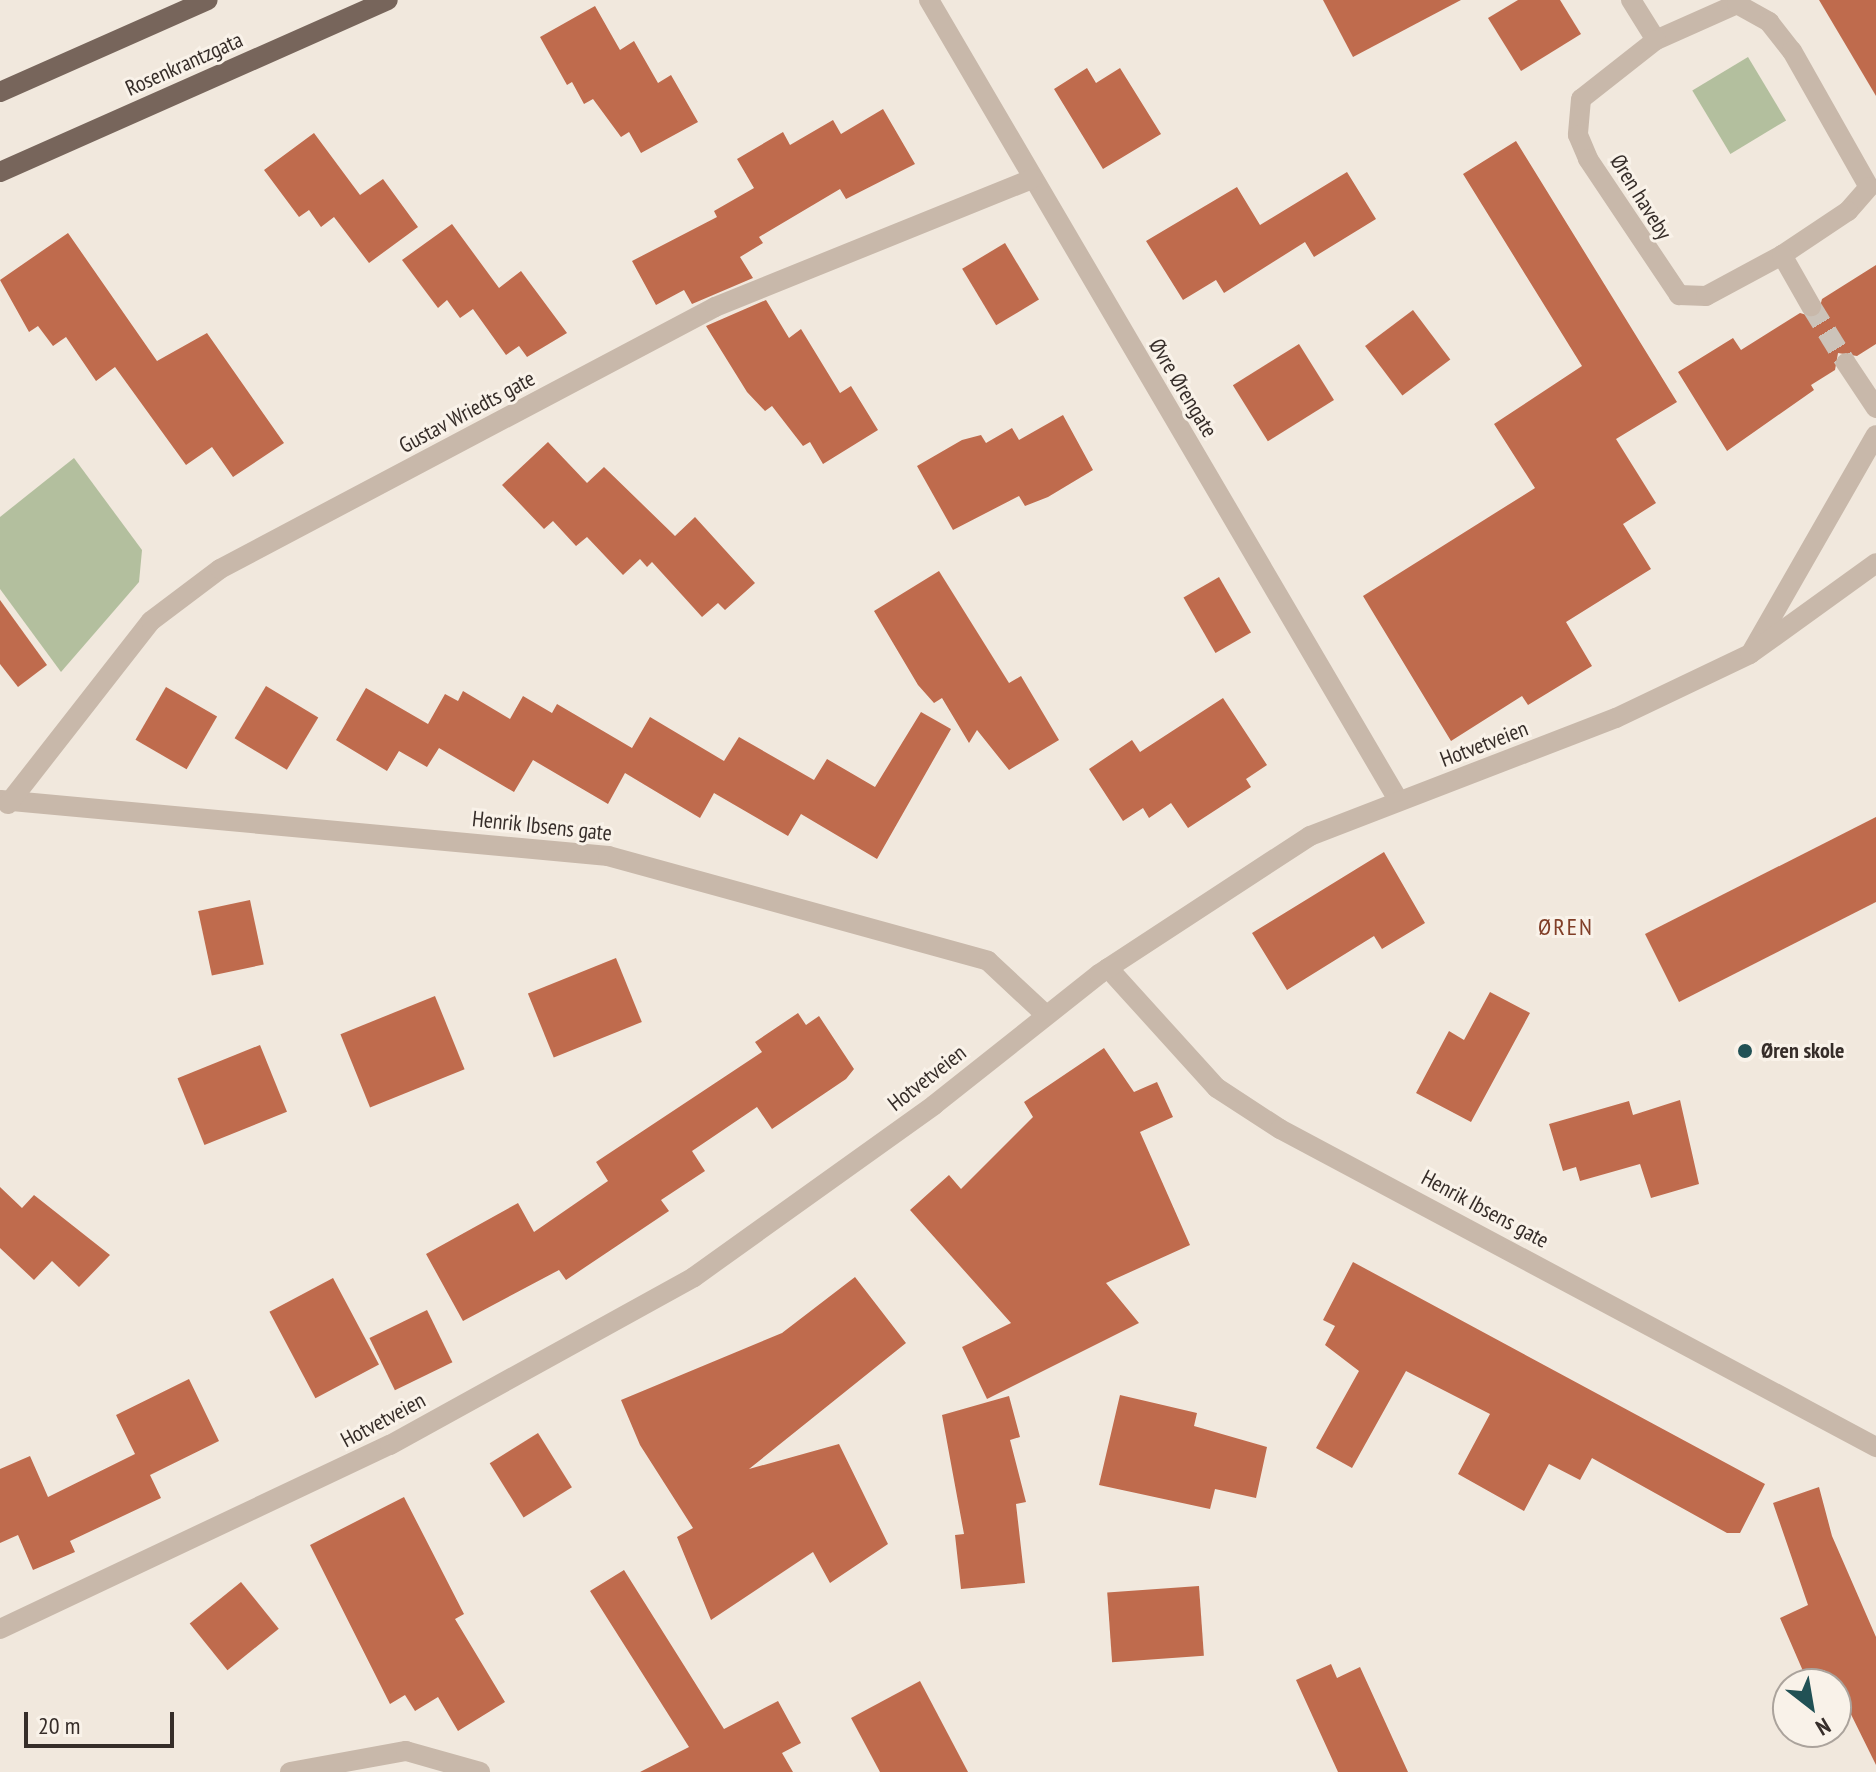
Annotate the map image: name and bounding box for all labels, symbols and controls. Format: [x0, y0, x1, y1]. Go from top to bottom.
street label: Rosenkrantzgata [121, 26, 247, 102]
street label: Øren haveby [1605, 150, 1677, 244]
street label: Øvre Ørengate [1143, 334, 1223, 442]
street label: Gustav Wriedts gate [394, 365, 540, 459]
street label: Hotvetveien [1436, 715, 1532, 773]
street label: Henrik Ibsens gate [471, 806, 613, 846]
district label: ØREN [1538, 913, 1594, 941]
place label: Øren skole [1761, 1038, 1845, 1064]
street label: Hotvetveien [883, 1039, 971, 1117]
marker: Øren skole [1736, 1042, 1754, 1060]
street label: Henrik Ibsens gate [1417, 1164, 1553, 1254]
street label: Hotvetveien [336, 1387, 430, 1453]
north arrow [1772, 1668, 1852, 1748]
scale bar [28, 1696, 178, 1746]
text: 20 m [38, 1710, 80, 1741]
text: N [1811, 1712, 1836, 1742]

